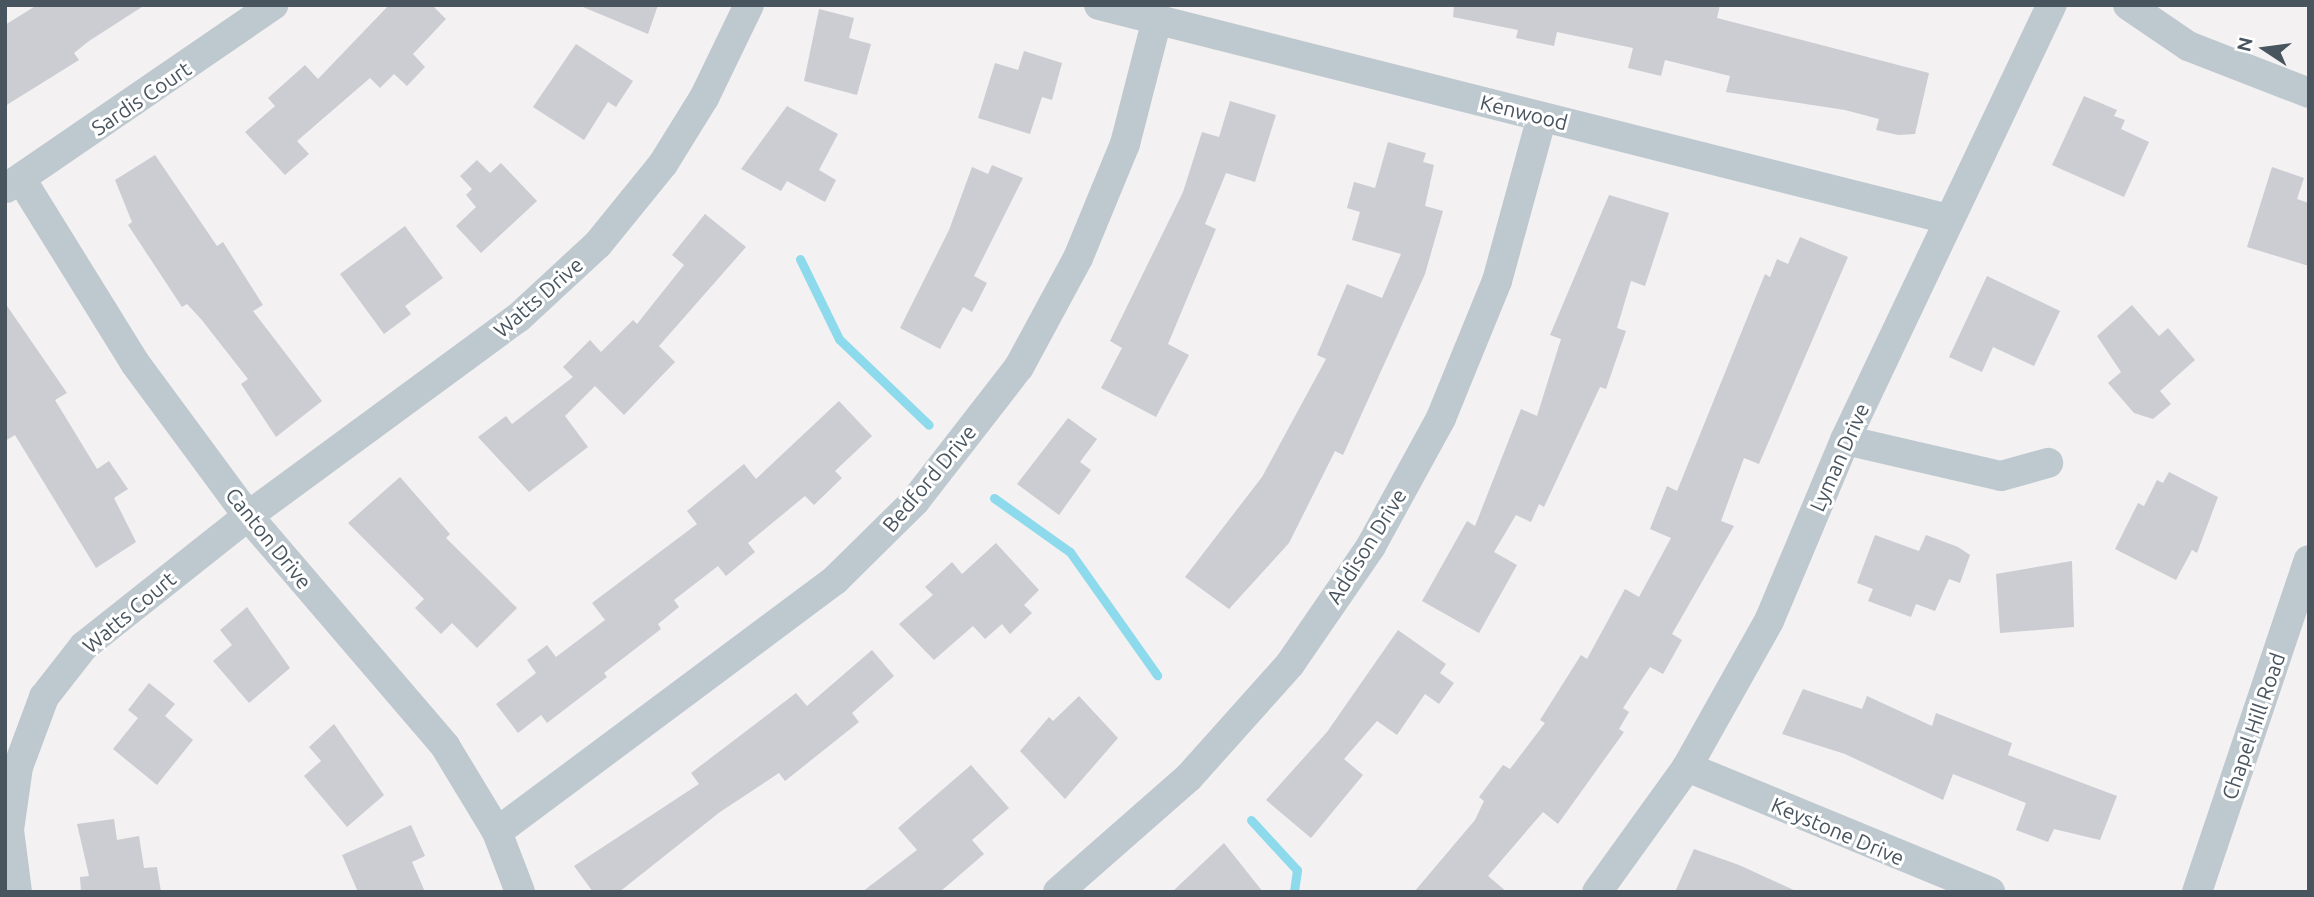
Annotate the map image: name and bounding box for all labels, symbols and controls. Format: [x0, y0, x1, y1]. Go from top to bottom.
north arrow [2230, 14, 2300, 84]
text: N [2232, 35, 2257, 54]
street label: Sardis Court [87, 56, 195, 140]
street label: Kenwood [1478, 89, 1570, 135]
street label: Watts Drive [488, 251, 588, 343]
street label: Lyman Drive [1804, 399, 1874, 515]
street label: Bedford Drive [877, 419, 981, 537]
street label: Canton Drive [221, 482, 317, 594]
street label: Addison Drive [1321, 484, 1411, 608]
street label: Watts Court [77, 566, 181, 658]
street label: Chapel Hill Road [2216, 649, 2290, 803]
street label: Keystone Drive [1768, 792, 1908, 870]

